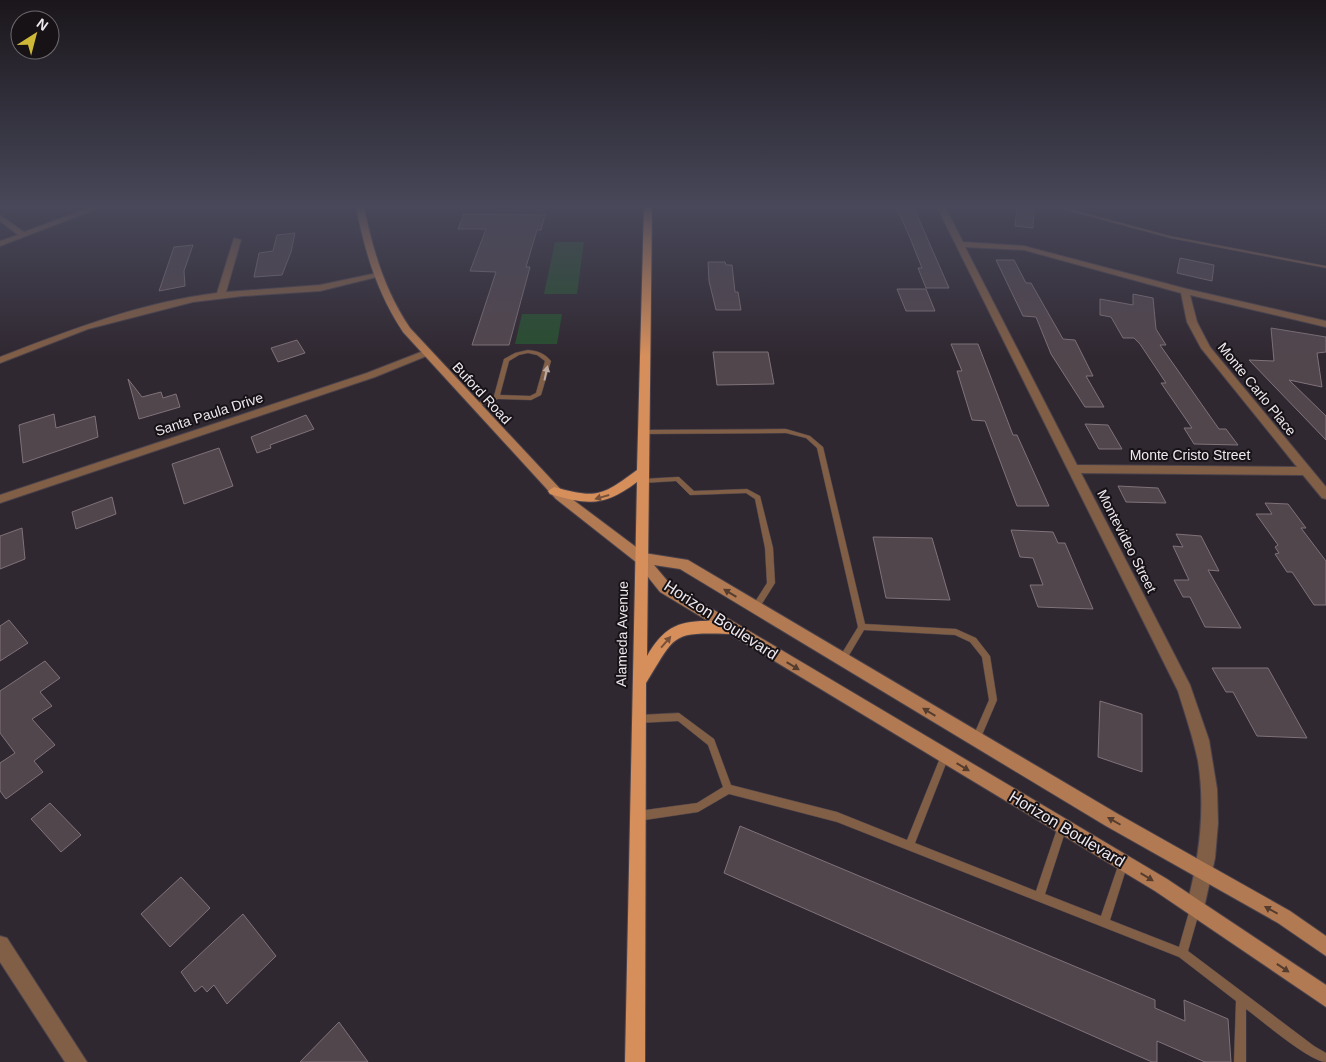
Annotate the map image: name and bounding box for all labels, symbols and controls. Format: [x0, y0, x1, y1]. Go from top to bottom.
north arrow [10, 10, 60, 60]
text: N [34, 15, 51, 34]
street label: Monte Carlo Place [1215, 339, 1300, 439]
street label: Buford Road [449, 359, 515, 427]
one-way arrow [542, 365, 550, 380]
street label: Santa Paula Drive [153, 389, 265, 439]
street label: Monte Cristo Street [1130, 447, 1250, 463]
street label: Montevideo Street [1094, 487, 1160, 595]
one-way arrow [594, 493, 610, 501]
street label: Horizon Boulevard [661, 577, 781, 663]
street label: Alameda Avenue [613, 581, 631, 687]
one-way arrow [723, 588, 736, 597]
one-way arrow [661, 635, 672, 648]
one-way arrow [787, 661, 800, 670]
one-way arrow [923, 707, 936, 716]
one-way arrow [956, 763, 969, 772]
street label: Horizon Boulevard [1006, 788, 1128, 870]
one-way arrow [1108, 817, 1121, 826]
one-way arrow [1141, 873, 1154, 882]
one-way arrow [1264, 906, 1278, 914]
one-way arrow [1276, 963, 1289, 972]

